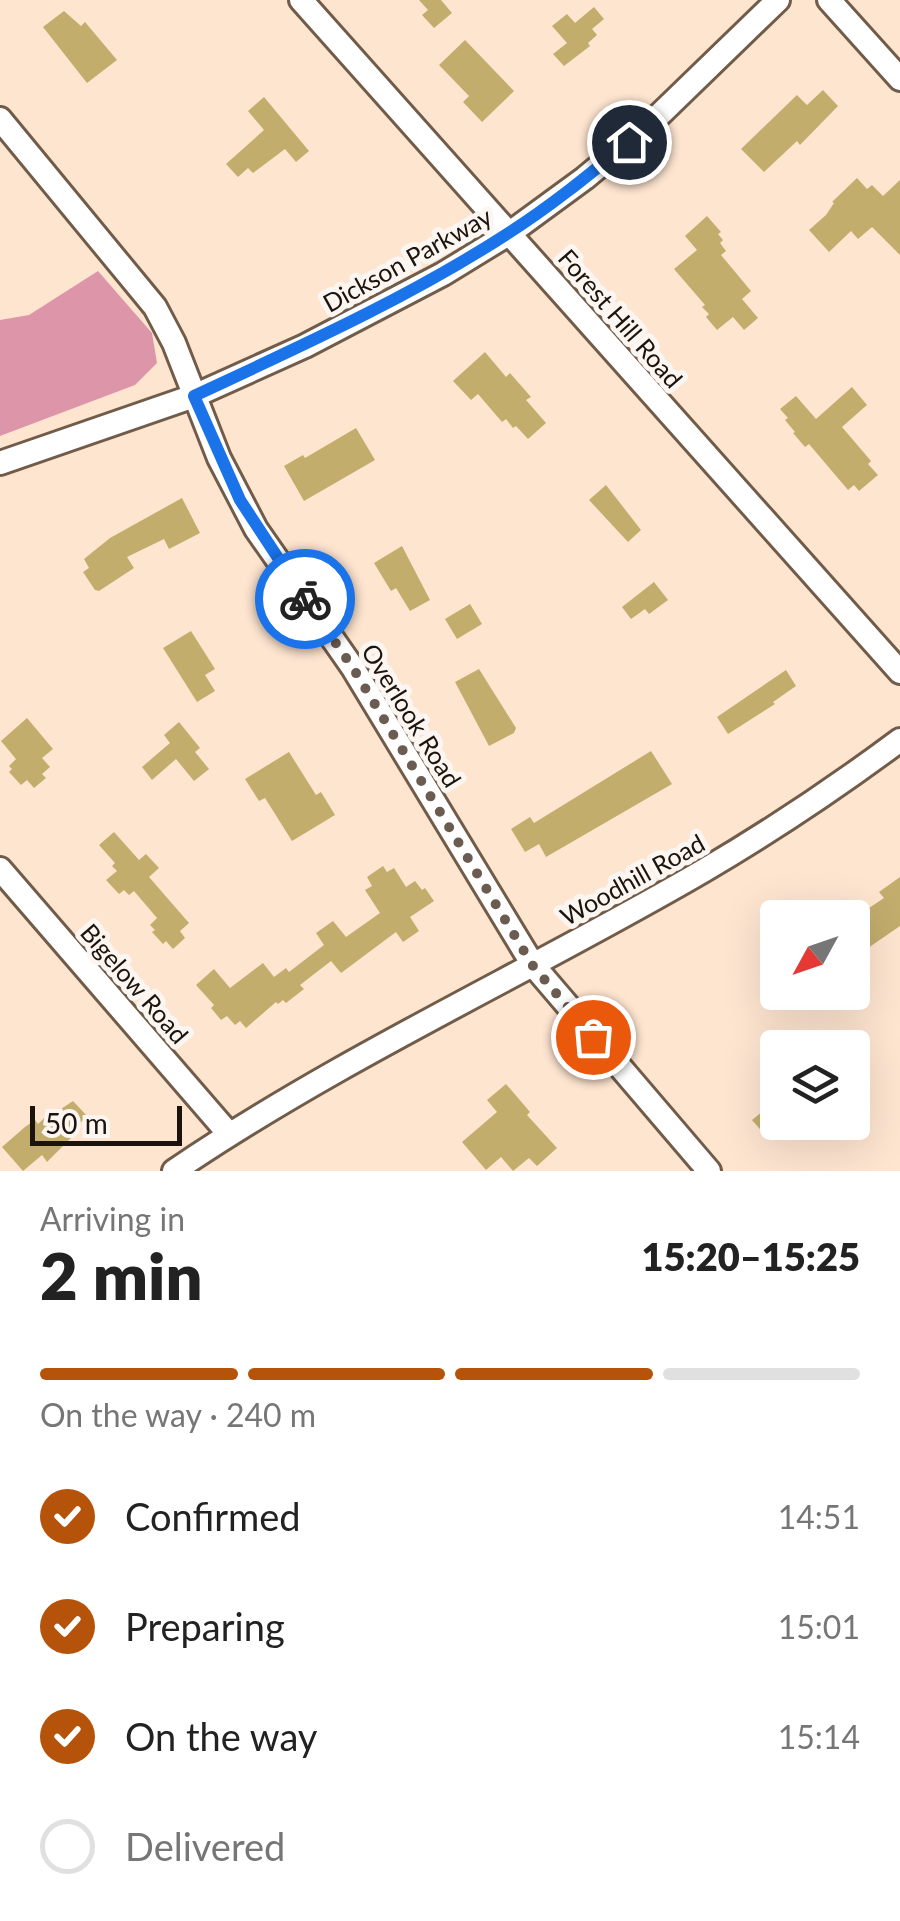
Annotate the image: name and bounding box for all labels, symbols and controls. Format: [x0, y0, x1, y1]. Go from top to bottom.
pin [587, 100, 672, 185]
icon: home [602, 115, 657, 170]
street label: Dickson Parkway [317, 200, 497, 318]
street label: Forest Hill Road [553, 243, 689, 393]
courier [255, 549, 355, 649]
icon: bike [278, 572, 333, 627]
street label: Overlook Road [356, 638, 468, 792]
street label: Woodhill Road [555, 827, 709, 931]
north arrow [760, 900, 870, 1010]
map controls [760, 900, 870, 1140]
street label: Bigelow Road [75, 917, 195, 1049]
pin [551, 995, 636, 1080]
icon: bag [566, 1010, 621, 1065]
button: layers [760, 1030, 870, 1140]
scale bar [30, 1101, 182, 1146]
text: 50 m [45, 1106, 108, 1140]
text: Arriving in [40, 1199, 185, 1238]
text: 15:20–15:25 [641, 1233, 860, 1279]
text: 2 min [40, 1236, 202, 1314]
text: On the way · 240 m [40, 1395, 316, 1434]
icon: check [40, 1489, 95, 1544]
text: Confirmed [125, 1493, 301, 1539]
text: 14:51 [778, 1497, 860, 1536]
icon: check [40, 1599, 95, 1654]
text: Preparing [125, 1603, 285, 1649]
text: 15:01 [778, 1607, 860, 1646]
icon: check [40, 1709, 95, 1764]
text: On the way [125, 1713, 317, 1759]
text: 15:14 [778, 1717, 860, 1756]
text: Delivered [125, 1823, 285, 1869]

